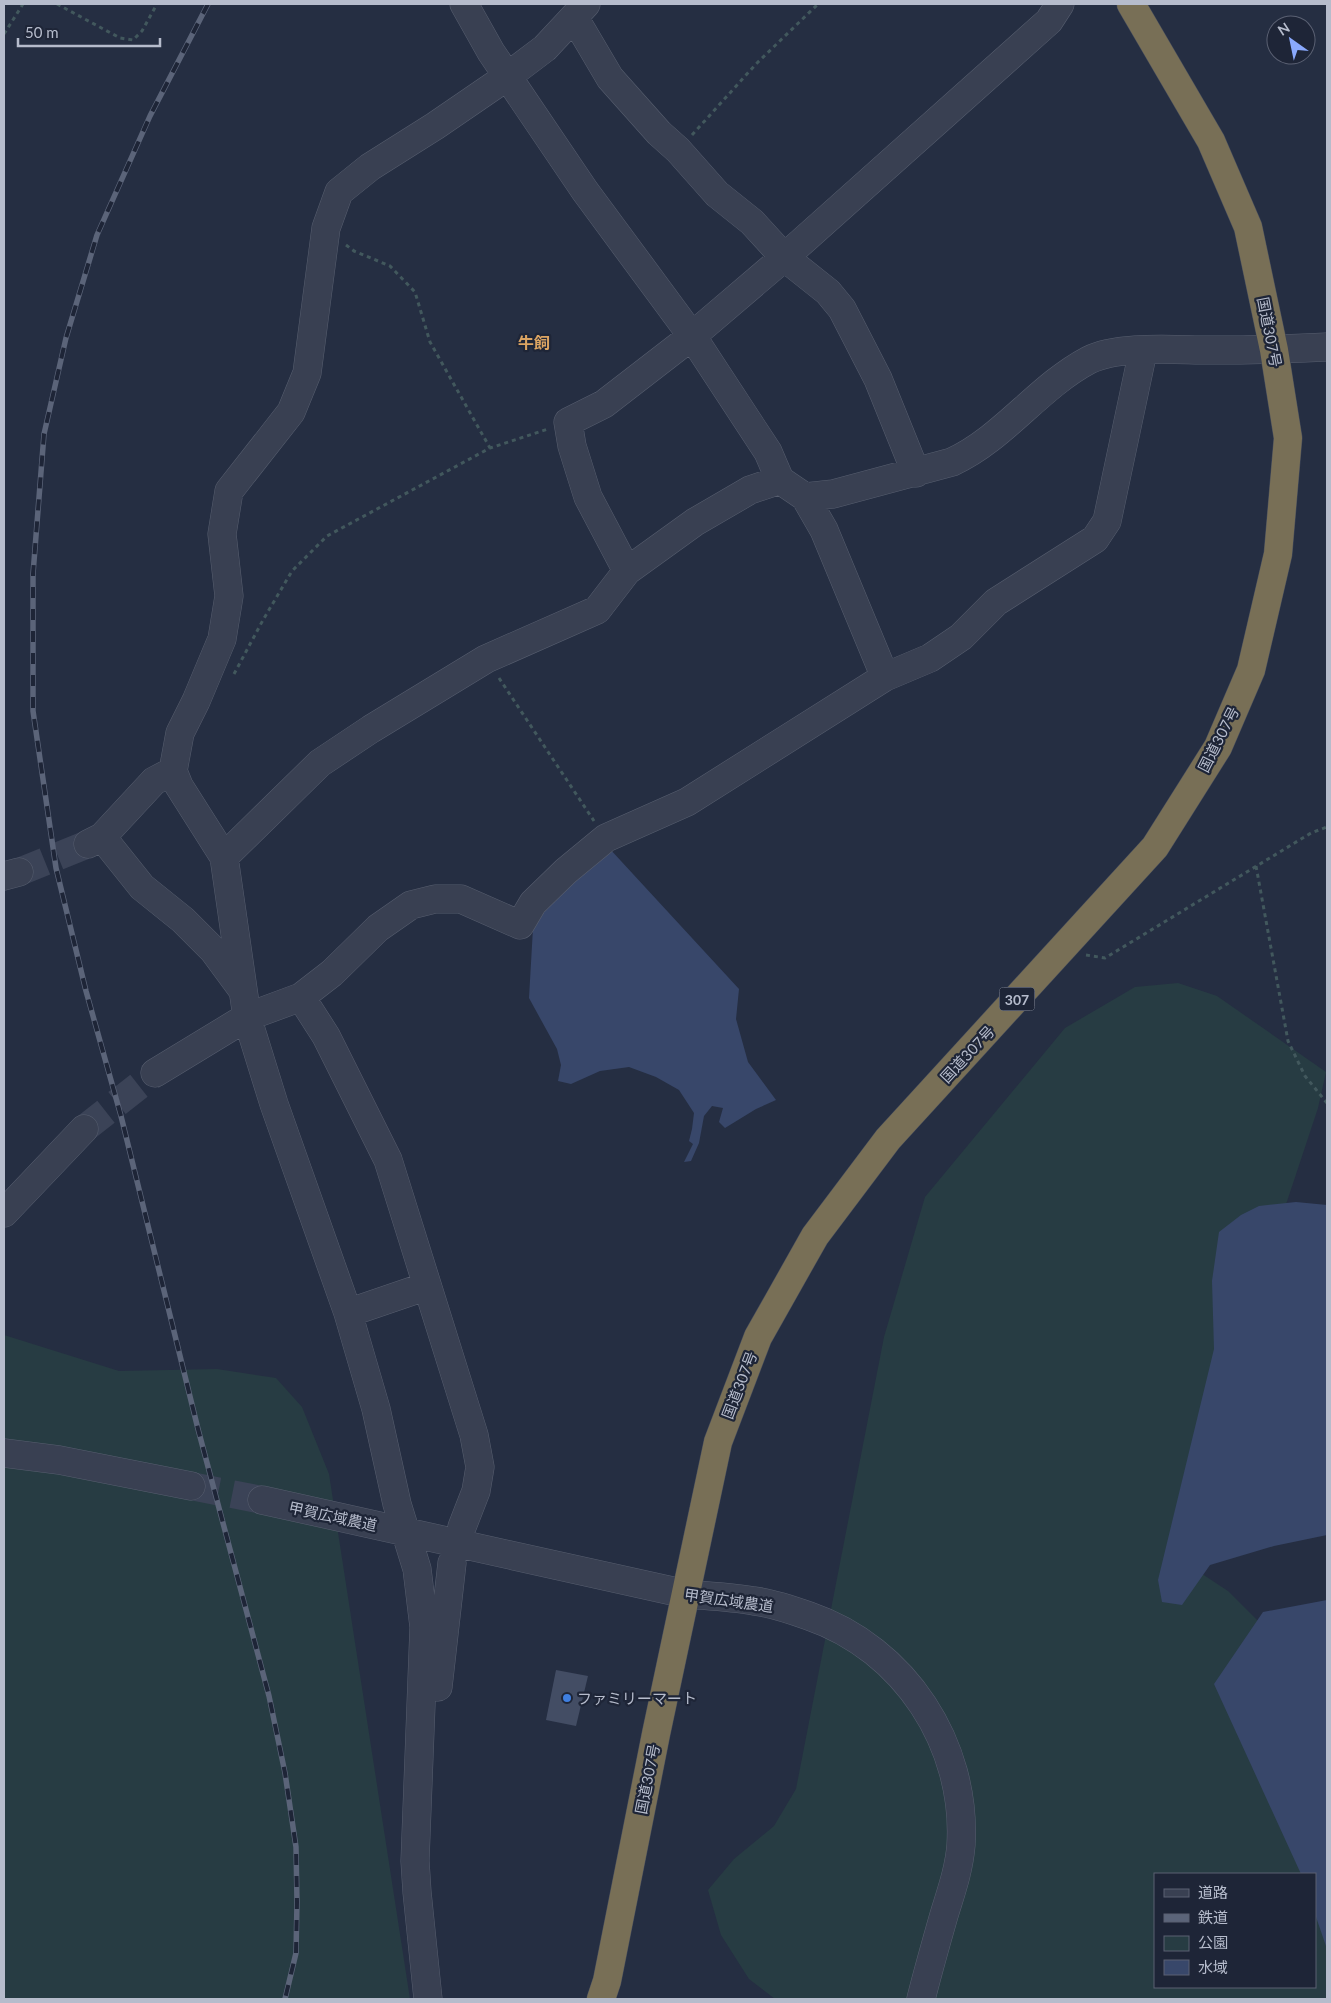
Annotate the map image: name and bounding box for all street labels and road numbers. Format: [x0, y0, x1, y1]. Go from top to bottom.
street label: 国道307号 [1254, 295, 1286, 369]
street label: 国道307号 [1194, 703, 1242, 775]
road number: 307 [1000, 988, 1034, 1011]
street label: 国道307号 [936, 1022, 998, 1086]
street label: 国道307号 [718, 1349, 760, 1421]
street label: 甲賀広域農道 [287, 1498, 379, 1534]
street label: 甲賀広域農道 [683, 1585, 775, 1615]
street label: 国道307号 [631, 1742, 663, 1816]

